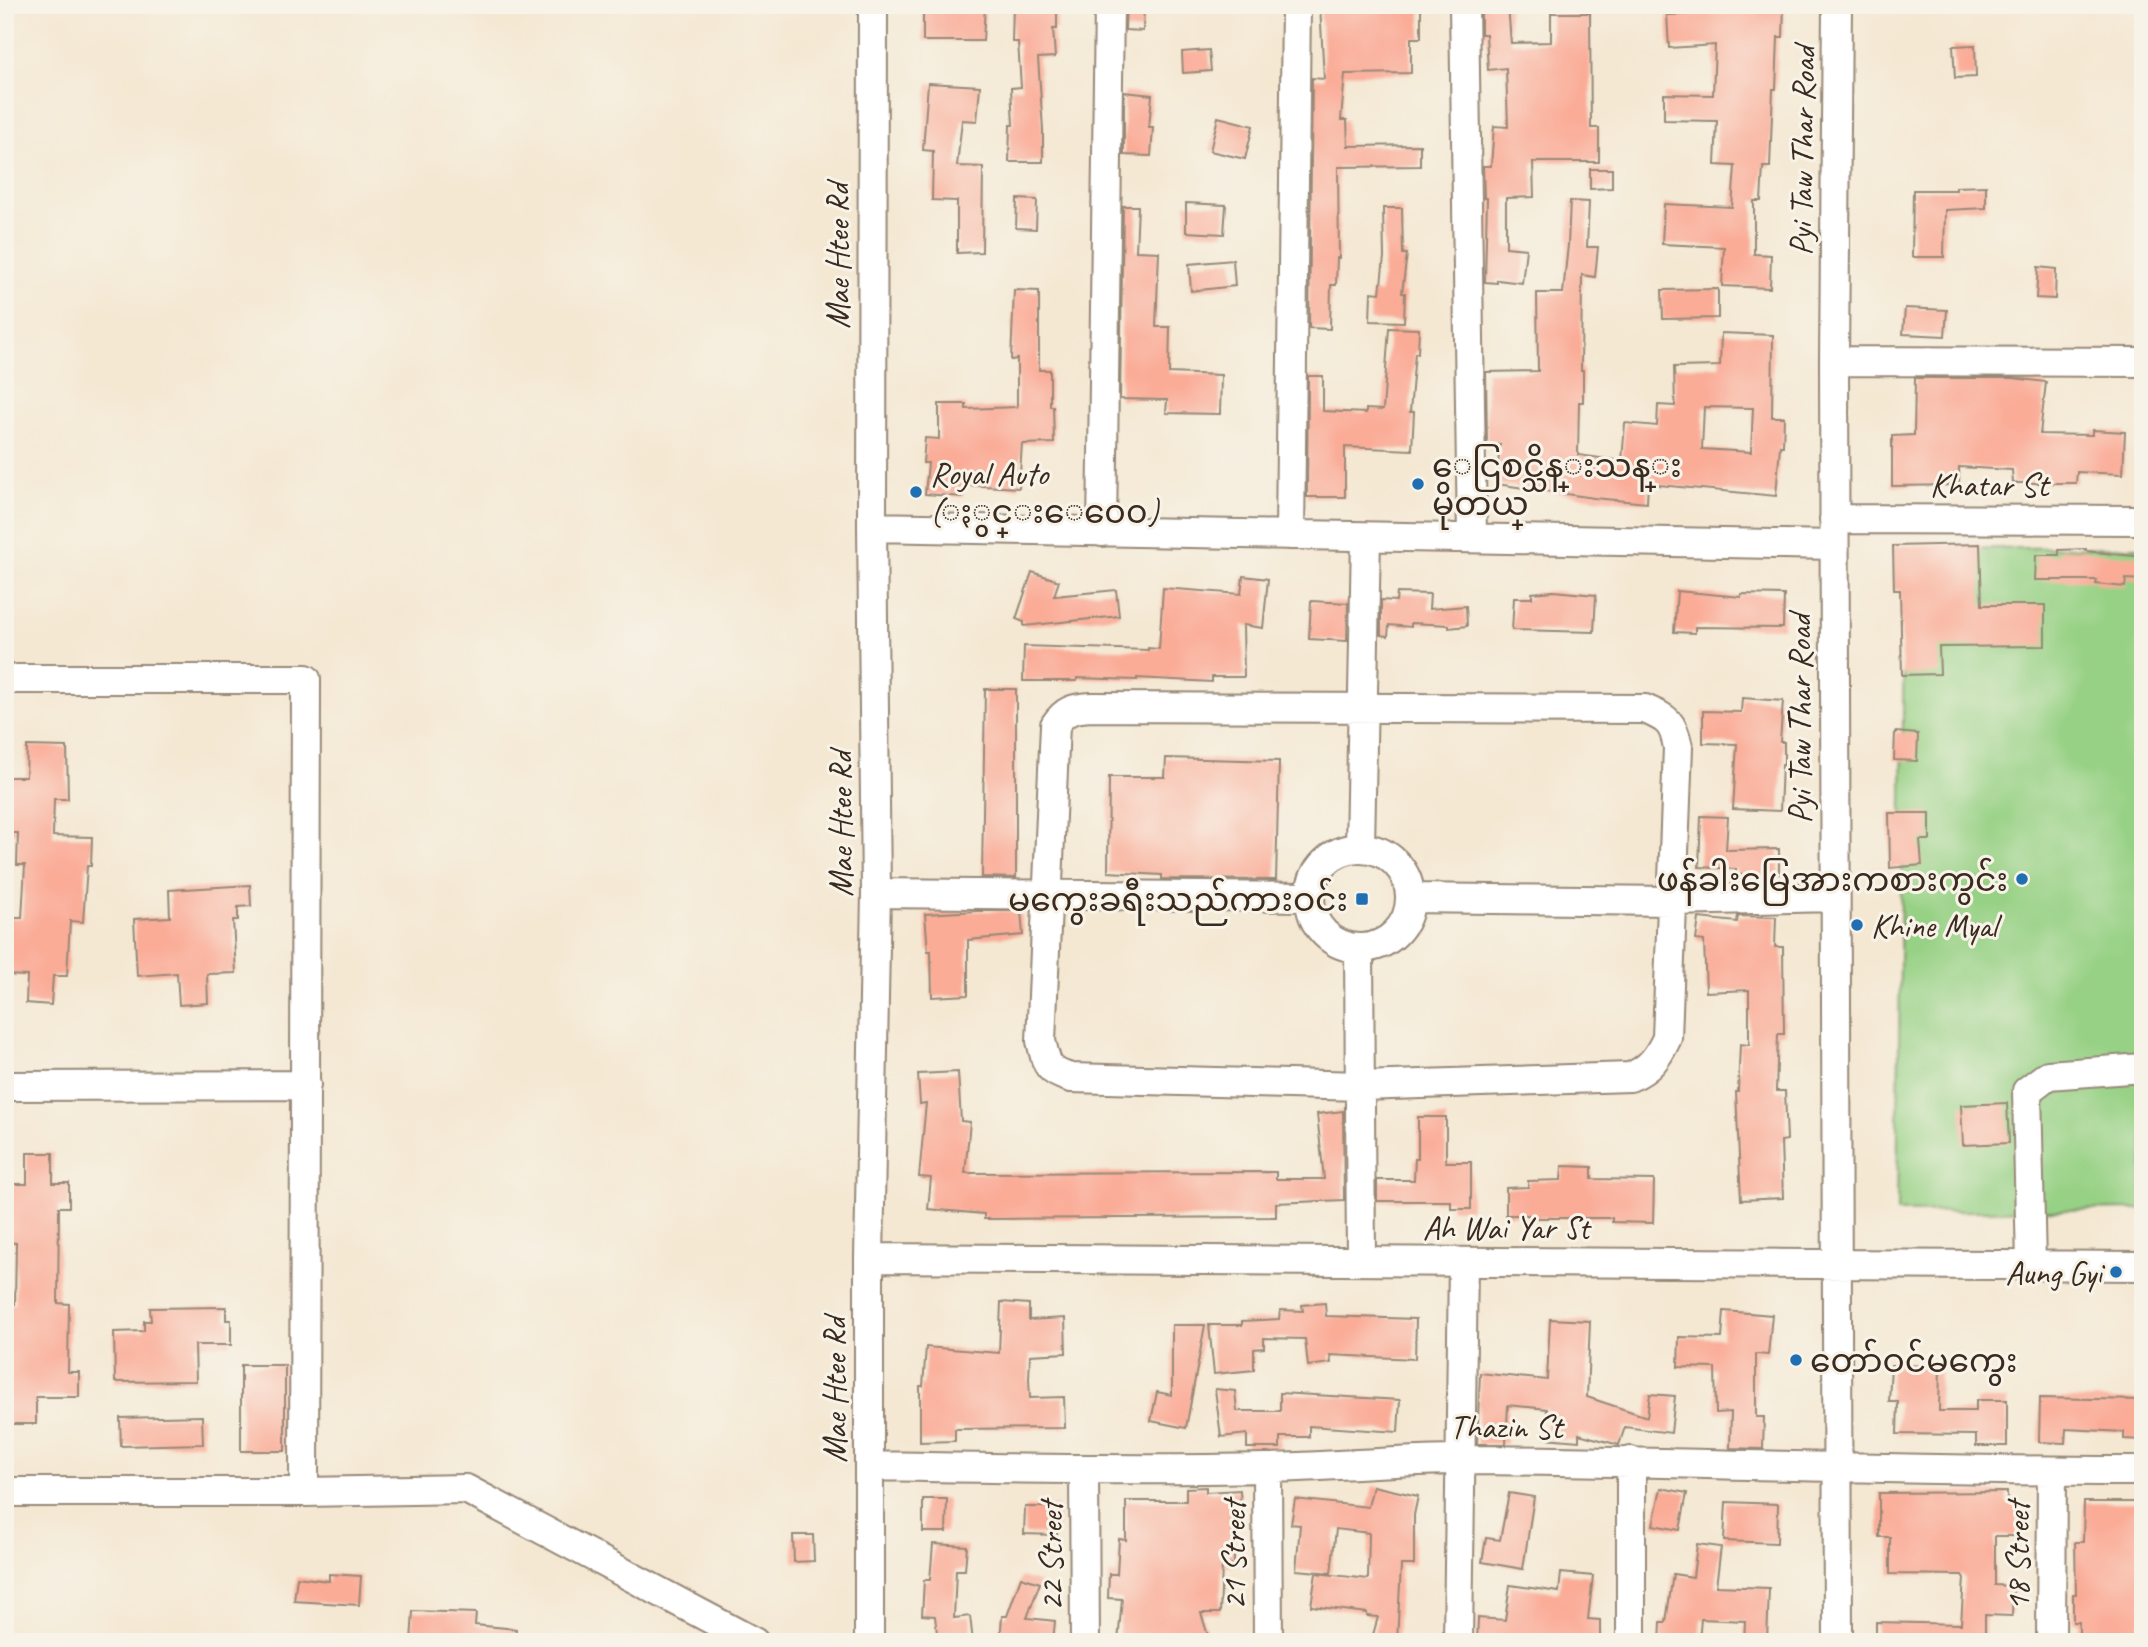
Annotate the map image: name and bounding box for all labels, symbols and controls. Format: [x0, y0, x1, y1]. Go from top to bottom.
street label: Pyi Taw Thar Road [1779, 41, 1825, 256]
street label: Mae Htee Rd [817, 178, 859, 329]
place label: ေငြစင္သိန္းသန္း မိုတယ္ [1432, 443, 1682, 530]
place label: Royal Auto (ႏွင္းေ၀ေ၀) [930, 453, 1160, 538]
street label: Khatar St [1930, 464, 2051, 506]
marker: ေငြစင္သိန္းသန္း မိုတယ္ [1410, 476, 1426, 492]
marker: Royal Auto (ႏွင္းေ၀ေ၀) [908, 484, 924, 500]
street label: Pyi Taw Thar Road [1779, 609, 1821, 824]
street label: Mae Htee Rd [820, 746, 862, 897]
place label: ဖန်ခါးမြေအားကစားကွင်း [1657, 857, 2008, 906]
marker: ဖန်ခါးမြေအားကစားကွင်း [2014, 871, 2030, 887]
place label: မကွေးခရီးသည်ကားဝင်း [1008, 877, 1348, 926]
marker: မကွေးခရီးသည်ကားဝင်း [1354, 891, 1370, 907]
place label: Khine Myal [1871, 905, 2002, 947]
marker: Khine Myal [1849, 917, 1865, 933]
street label: Ah Wai Yar St [1423, 1207, 1592, 1249]
place label: Aung Gyi [2006, 1252, 2106, 1294]
marker: Aung Gyi [2108, 1264, 2124, 1280]
street label: Mae Htee Rd [814, 1312, 856, 1463]
place label: တော်ဝင်မကွေး [1810, 1338, 2017, 1386]
marker: တော်ဝင်မကွေး [1788, 1352, 1804, 1368]
street label: Thazin St [1450, 1406, 1565, 1448]
street label: 21 Street [1213, 1496, 1255, 1610]
street label: 22 Street [1030, 1497, 1072, 1611]
street label: 18 Street [1997, 1497, 2039, 1611]

